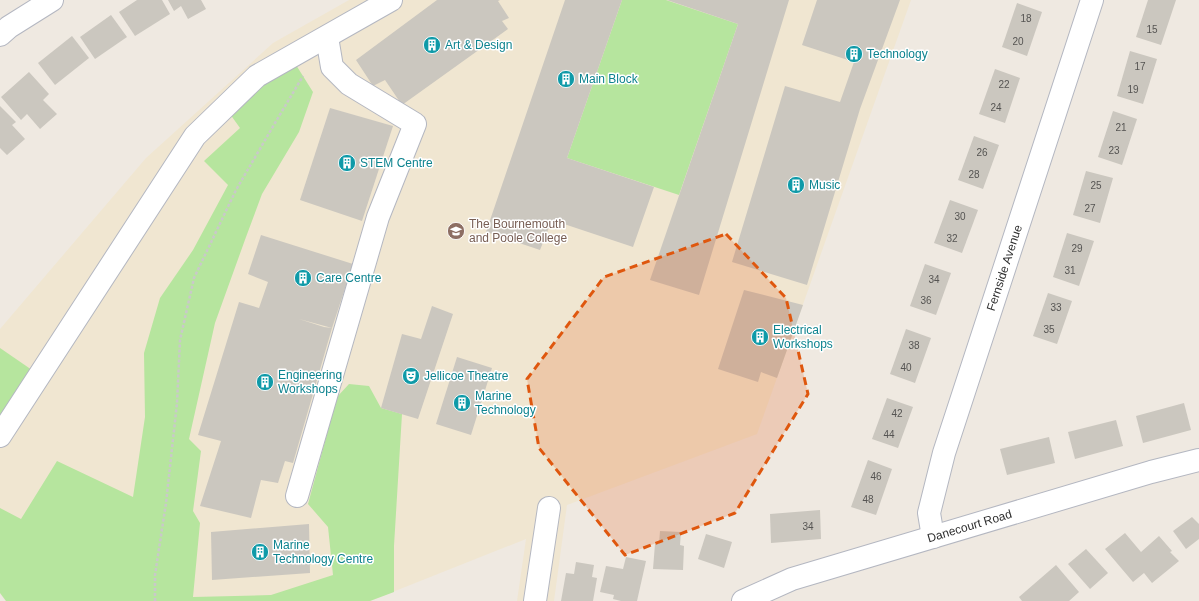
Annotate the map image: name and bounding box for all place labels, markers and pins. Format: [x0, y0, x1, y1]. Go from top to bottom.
building icon: Art & Design [422, 35, 442, 55]
place label: Art & Design [445, 38, 512, 52]
building icon: Technology [844, 44, 864, 64]
place label: Technology [867, 47, 928, 61]
building icon: Main Block [556, 69, 576, 89]
place label: Main Block [579, 72, 639, 86]
building icon: STEM Centre [337, 153, 357, 173]
place label: STEM Centre [360, 156, 433, 170]
building icon: Music [786, 175, 806, 195]
place label: Music [809, 178, 840, 192]
place label: The Bournemouth and Poole College [469, 217, 567, 245]
school or university icon: The Bournemouth and Poole College [446, 221, 466, 241]
building icon: Care Centre [293, 268, 313, 288]
place label: Care Centre [316, 271, 382, 285]
place label: Electrical Workshops [773, 323, 833, 351]
building icon: Electrical Workshops [750, 327, 770, 347]
theatre icon: Jellicoe Theatre [401, 366, 421, 386]
place label: Engineering Workshops [278, 368, 342, 396]
place label: Jellicoe Theatre [424, 369, 509, 383]
building icon: Engineering Workshops [255, 372, 275, 392]
place label: Marine Technology [475, 389, 536, 417]
building icon: Marine Technology [452, 393, 472, 413]
place label: Marine Technology Centre [273, 538, 373, 566]
building icon: Marine Technology Centre [250, 542, 270, 562]

